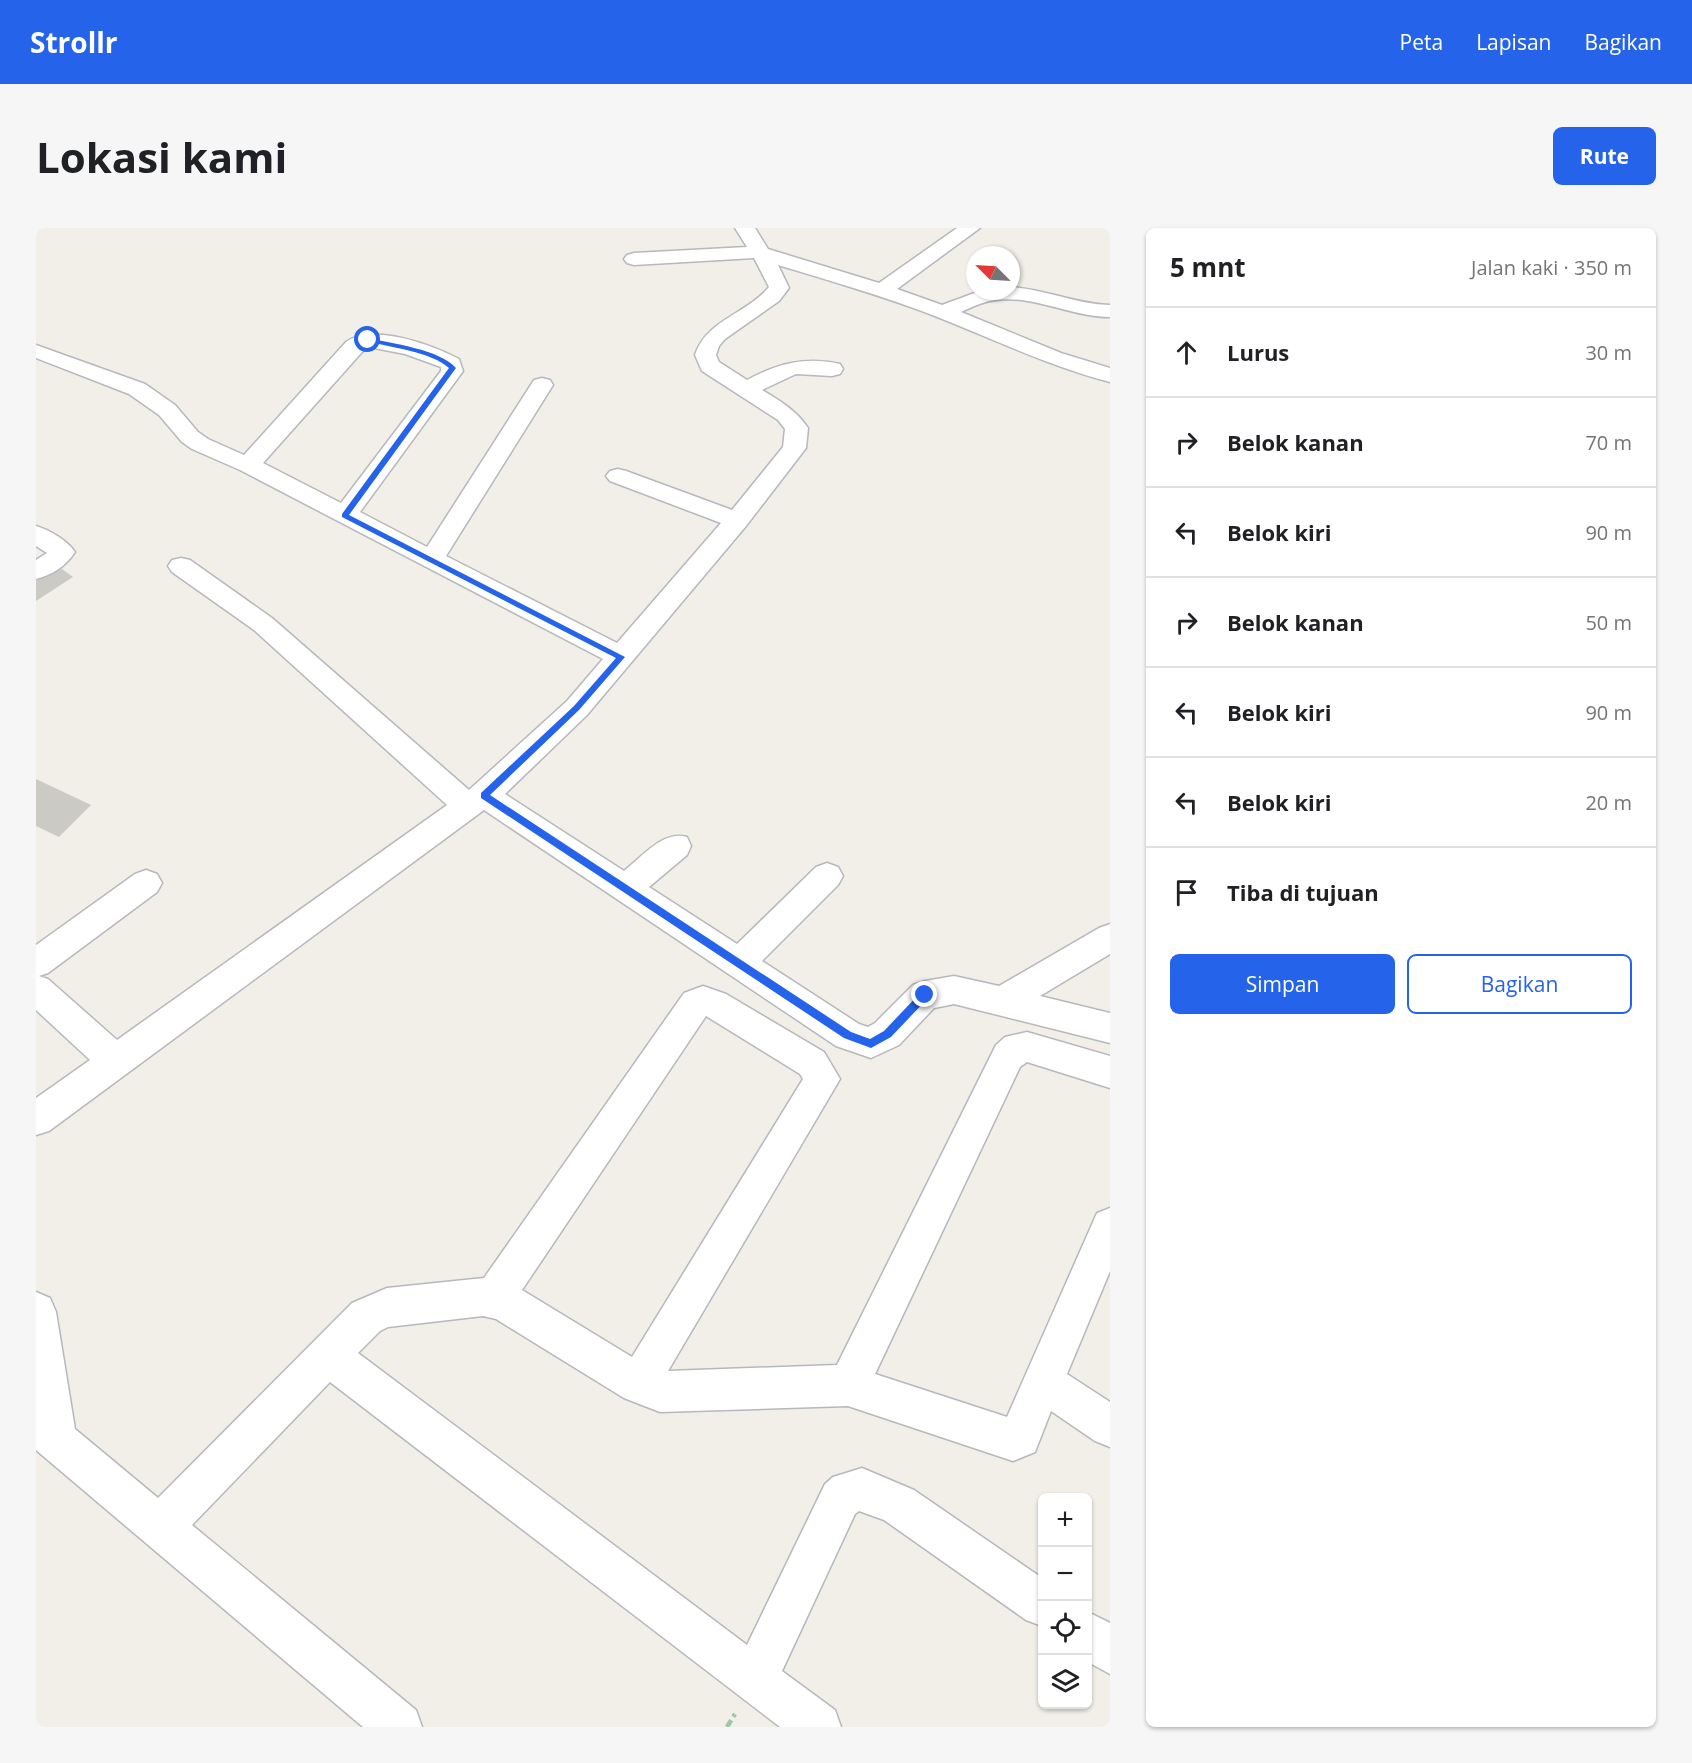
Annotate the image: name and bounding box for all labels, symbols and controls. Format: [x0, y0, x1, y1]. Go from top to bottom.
text: Strollr [30, 23, 117, 61]
text: Peta [1400, 28, 1443, 56]
text: Lapisan [1476, 28, 1551, 56]
text: Bagikan [1584, 28, 1662, 56]
button: Rute [1553, 127, 1656, 185]
text: Lokasi kami [36, 128, 287, 185]
north arrow [966, 246, 1020, 300]
text: 5 mnt [1170, 249, 1246, 285]
text: Jalan kaki · 350 m [1471, 254, 1632, 281]
route start [354, 326, 380, 352]
icon: ahead [1170, 336, 1203, 369]
text: Lurus [1227, 337, 1289, 367]
text: 30 m [1585, 339, 1632, 366]
icon: right [1170, 426, 1203, 459]
text: Belok kanan [1227, 427, 1364, 457]
text: 70 m [1585, 429, 1632, 456]
icon: left [1170, 516, 1203, 549]
text: Belok kiri [1227, 517, 1332, 547]
text: 90 m [1585, 519, 1632, 546]
icon: right [1170, 606, 1203, 639]
text: Belok kanan [1227, 607, 1364, 637]
text: 50 m [1585, 609, 1632, 636]
icon: left [1170, 696, 1203, 729]
text: Belok kiri [1227, 697, 1332, 727]
text: 90 m [1585, 699, 1632, 726]
icon: left [1170, 786, 1203, 819]
text: Belok kiri [1227, 787, 1332, 817]
text: 20 m [1585, 789, 1632, 816]
icon: arrive [1170, 876, 1203, 909]
text: Tiba di tujuan [1227, 877, 1379, 907]
button: Simpan [1170, 954, 1395, 1014]
button: Bagikan [1407, 954, 1632, 1014]
route end [911, 981, 937, 1007]
map controls [1038, 1493, 1092, 1709]
button: + [1038, 1493, 1092, 1547]
button: − [1038, 1547, 1092, 1601]
button: locate [1038, 1601, 1092, 1655]
button: layers [1038, 1655, 1092, 1709]

